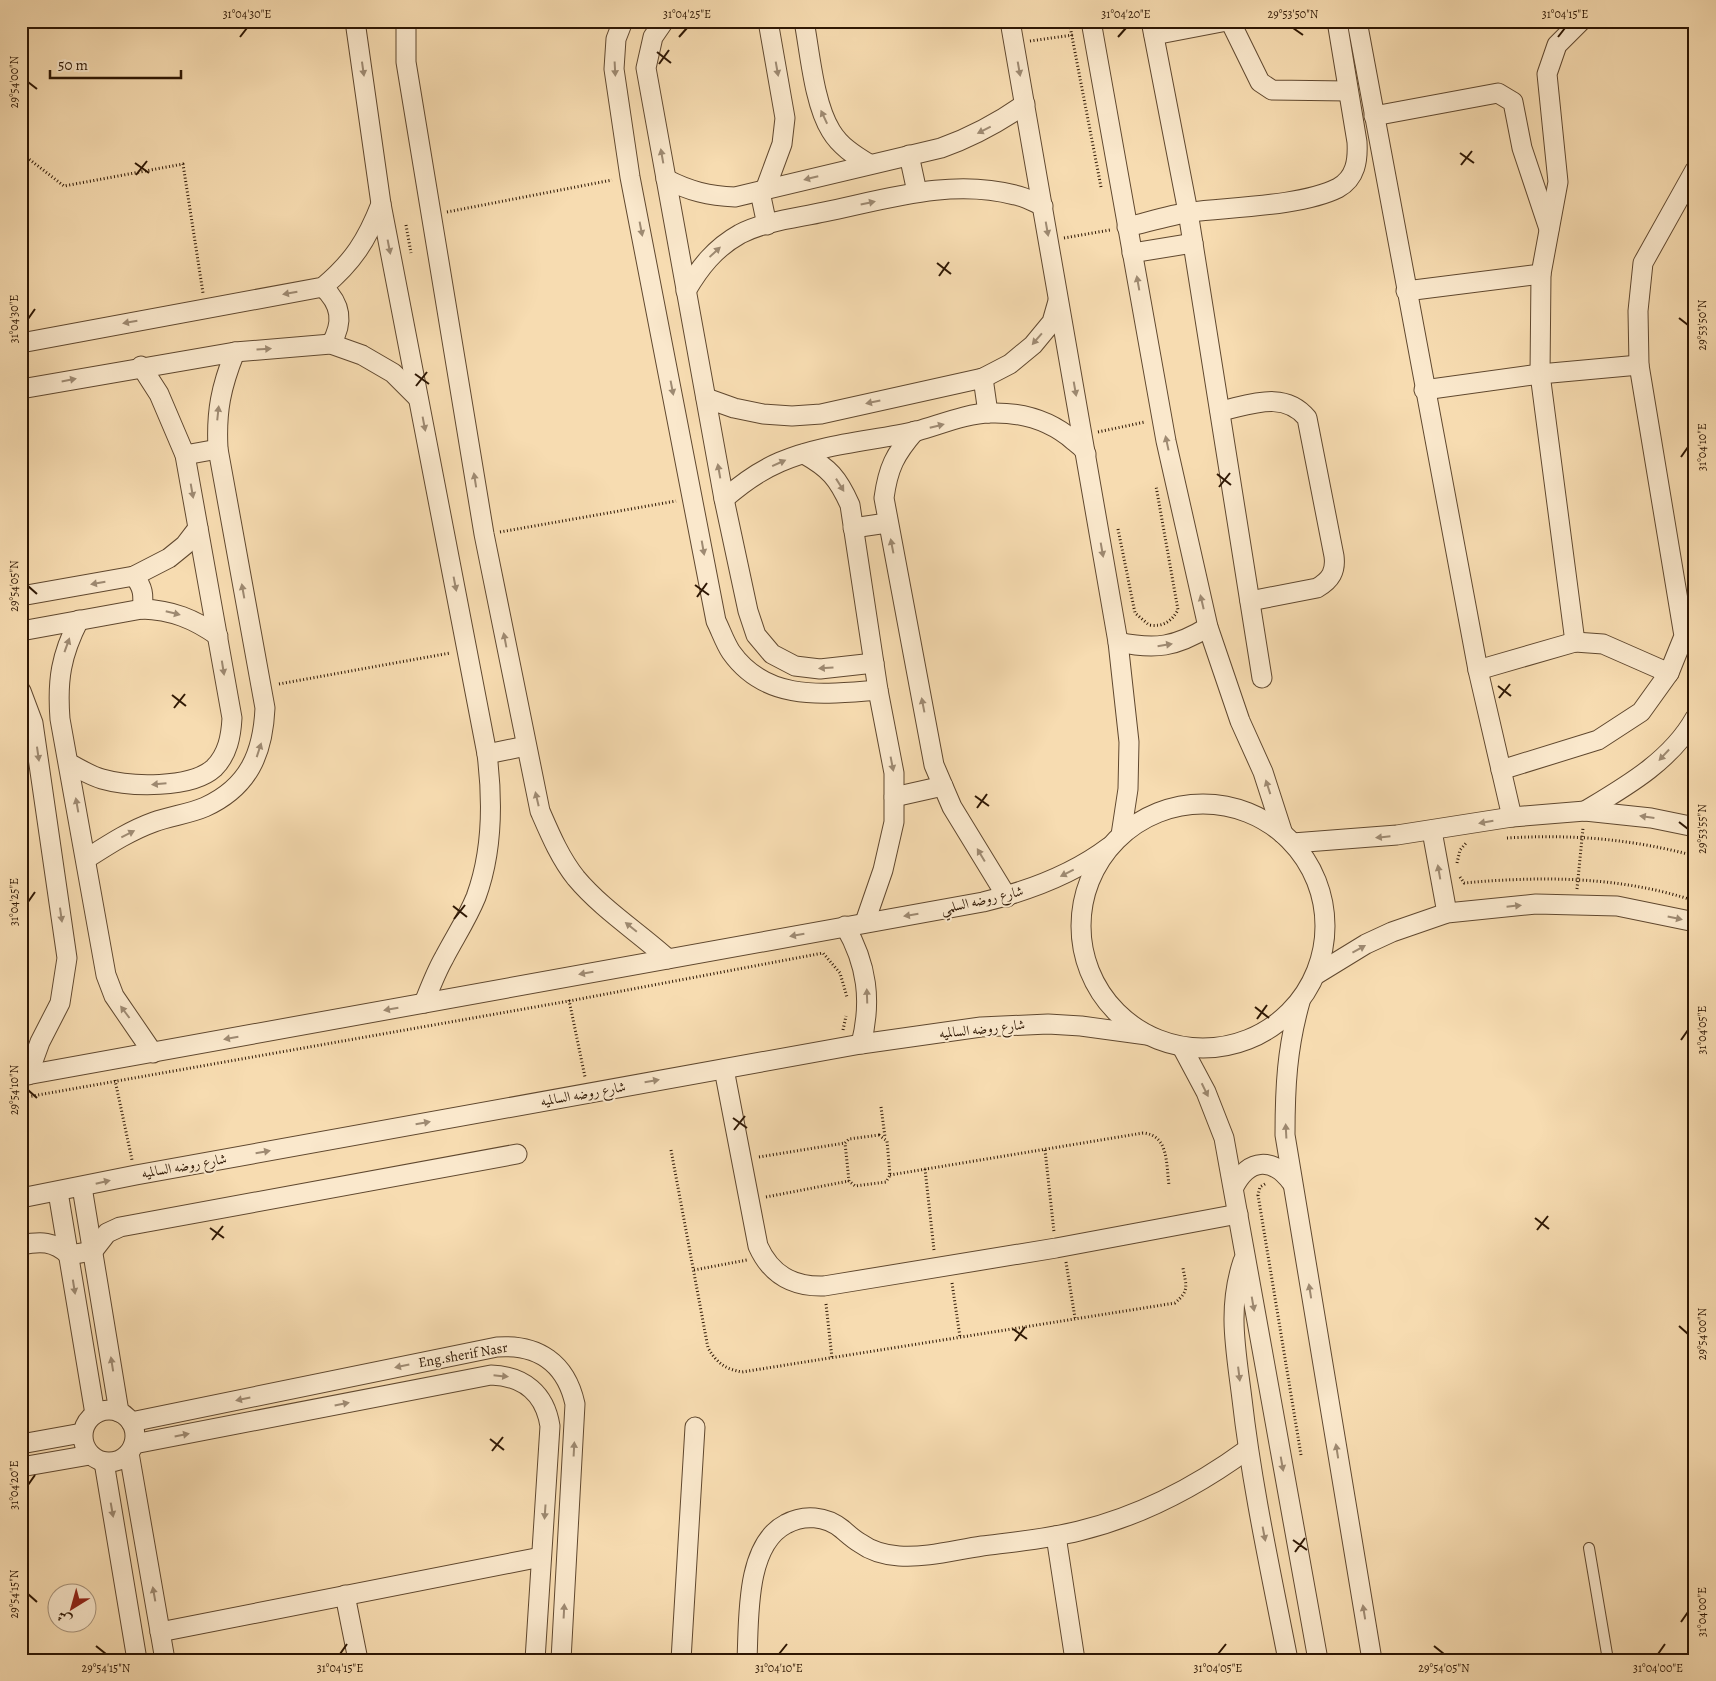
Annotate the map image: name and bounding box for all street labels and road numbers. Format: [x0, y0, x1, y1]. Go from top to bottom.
street label: شارع روضه السلمي [939, 881, 1026, 922]
street label: شارع روضه السالميه [938, 1015, 1026, 1045]
street label: شارع روضه السالميه [539, 1077, 628, 1113]
street label: شارع روضه السالميه [140, 1149, 229, 1185]
street label: Eng.sherif Nasr [417, 1338, 510, 1372]

